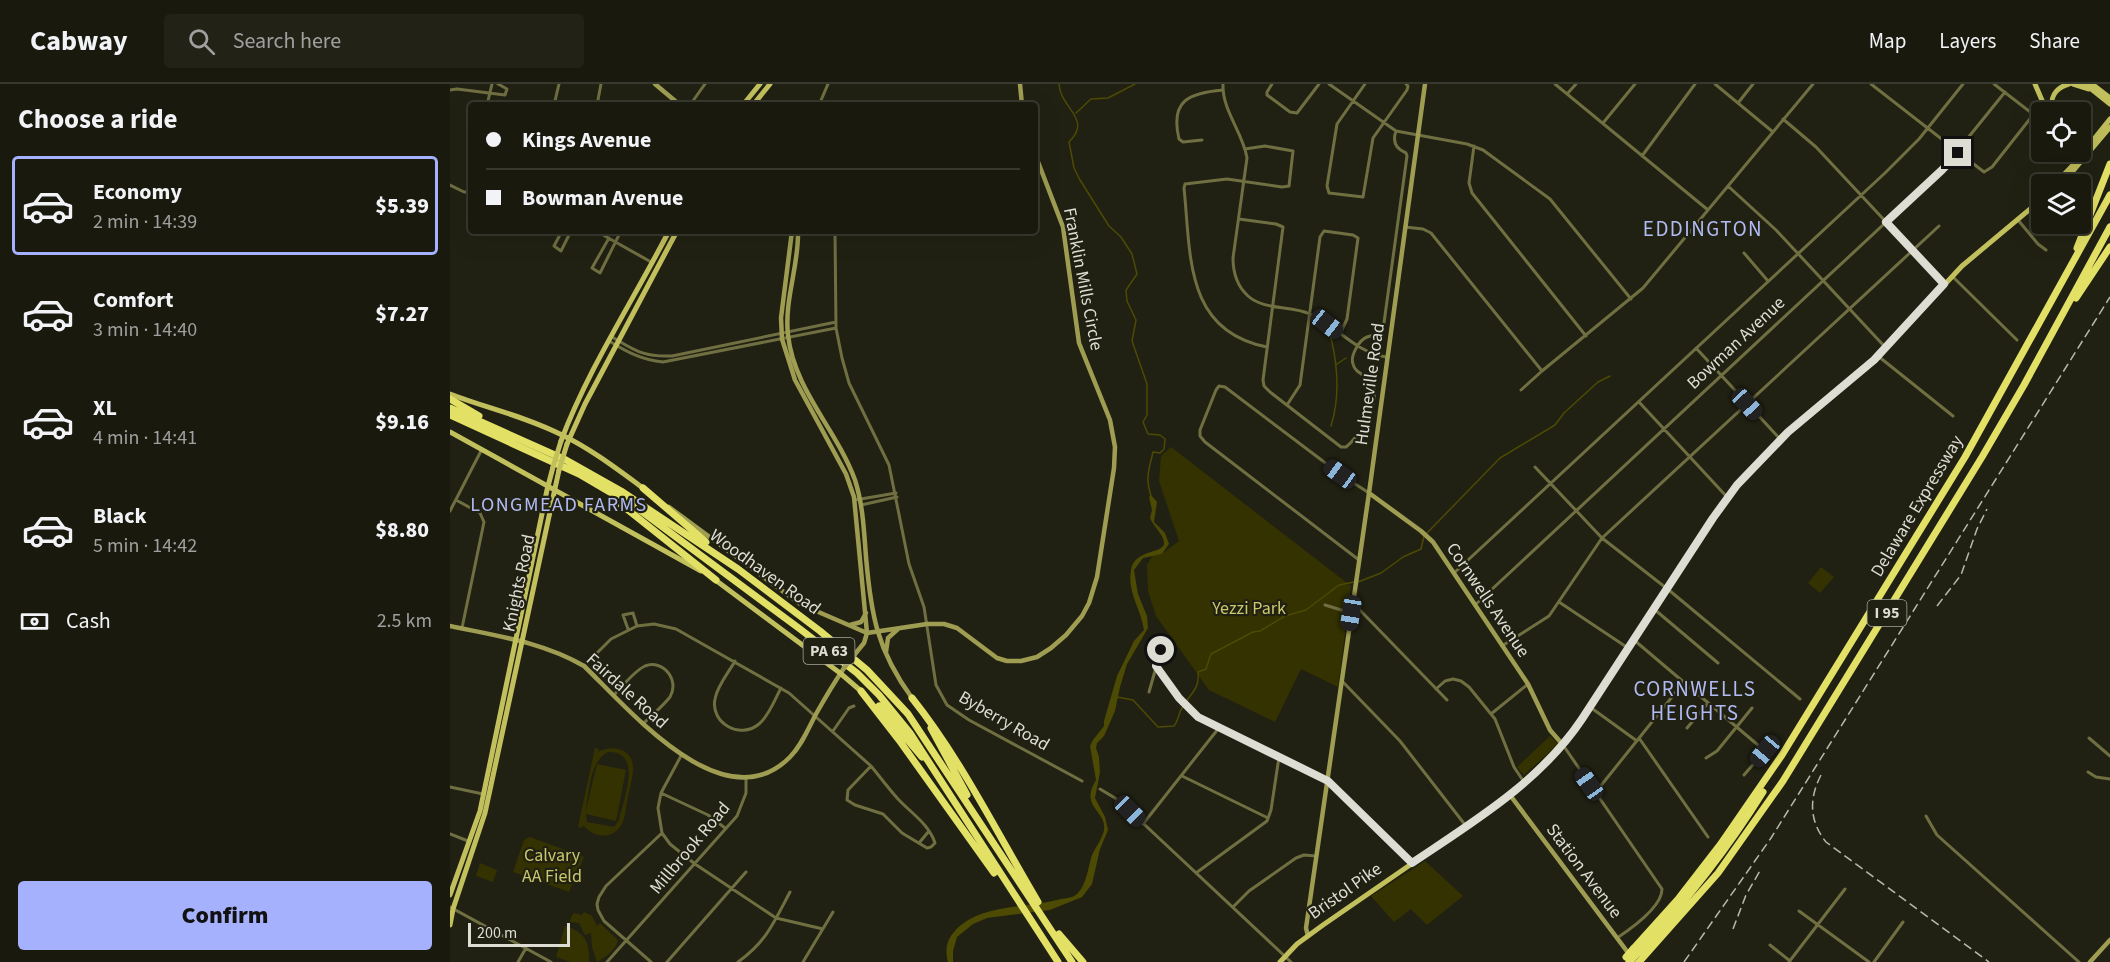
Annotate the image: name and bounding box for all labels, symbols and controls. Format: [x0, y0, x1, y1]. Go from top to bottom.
search box [164, 14, 584, 68]
text: Cabway [30, 21, 128, 61]
icon: search [185, 25, 218, 58]
text: Search here [233, 25, 341, 57]
text: Map [1869, 26, 1906, 56]
text: Layers [1939, 26, 1996, 56]
text: Share [2029, 26, 2080, 56]
text: Choose a ride [18, 100, 178, 139]
map controls [2031, 102, 2091, 234]
button: locate [2031, 102, 2091, 162]
text: Kings Avenue [522, 124, 652, 156]
route end [1944, 139, 1971, 166]
button: layers [2031, 174, 2091, 234]
text: Economy [93, 176, 182, 208]
icon: car [21, 179, 75, 233]
text: Bowman Avenue [522, 182, 683, 214]
text: $5.39 [375, 190, 429, 222]
street label: Franklin Mills Circle [1057, 205, 1109, 353]
text: 2 min · 14:39 [93, 208, 197, 236]
district label: EDDINGTON [1643, 214, 1763, 244]
text: Comfort [93, 284, 174, 316]
icon: car [21, 287, 75, 341]
street label: Bowman Avenue [1681, 291, 1791, 395]
text: $7.27 [375, 298, 429, 330]
car [1307, 306, 1347, 342]
text: 3 min · 14:40 [93, 316, 197, 344]
street label: Hulmeville Road [1349, 321, 1391, 447]
car [1728, 385, 1766, 423]
text: XL [93, 392, 117, 424]
icon: car [21, 395, 75, 449]
text: $9.16 [375, 406, 429, 438]
text: 4 min · 14:41 [93, 424, 197, 452]
street label: Delaware Expressway [1865, 430, 1970, 582]
car [1320, 456, 1360, 492]
district label: LONGMEAD FARMS [470, 491, 648, 519]
text: Black [93, 500, 147, 532]
icon: car [21, 503, 75, 557]
text: $8.80 [375, 514, 429, 546]
street label: Woodhaven Road [704, 523, 826, 621]
text: 5 min · 14:42 [93, 532, 197, 560]
street label: Knights Road [496, 532, 542, 634]
street label: Cornwells Avenue [1440, 538, 1536, 662]
car [1339, 594, 1363, 632]
park label: Yezzi Park [1211, 596, 1286, 621]
road number: I 95 [1868, 600, 1906, 626]
icon: cash [18, 605, 51, 638]
text: Cash [66, 605, 111, 637]
text: 2.5 km [377, 607, 432, 635]
route start [1147, 636, 1174, 663]
road number: PA 63 [804, 638, 854, 664]
street label: Fairdale Road [580, 647, 674, 735]
district label: CORNWELLS HEIGHTS [1633, 674, 1757, 728]
street label: Byberry Road [954, 685, 1054, 757]
car [1747, 731, 1783, 771]
car [1571, 764, 1607, 804]
car [1111, 792, 1149, 830]
street label: Millbrook Road [644, 797, 736, 899]
street label: Station Avenue [1540, 818, 1628, 924]
park label: Calvary AA Field [522, 843, 582, 889]
street label: Bristol Pike [1303, 857, 1387, 925]
button: Confirm [18, 881, 432, 950]
scale bar [468, 920, 570, 948]
text: 200 m [477, 922, 517, 944]

